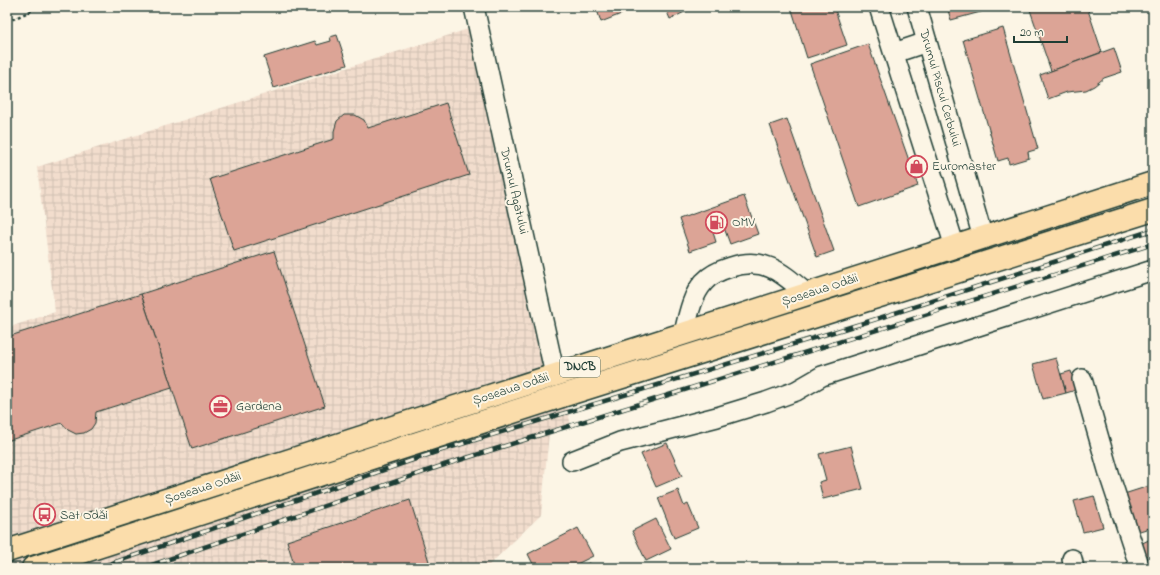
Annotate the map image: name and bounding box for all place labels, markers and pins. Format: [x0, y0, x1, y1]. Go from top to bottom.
shop icon: Euromaster [904, 153, 930, 179]
place label: Euromaster [932, 157, 997, 176]
fuel station icon: OMV [704, 209, 730, 235]
place label: OMV [732, 213, 755, 232]
office icon: Gardena [207, 393, 233, 419]
place label: Gardena [236, 397, 282, 416]
bus stop icon: Sat Odăi [31, 502, 57, 528]
place label: Sat Odăi [60, 506, 108, 525]

